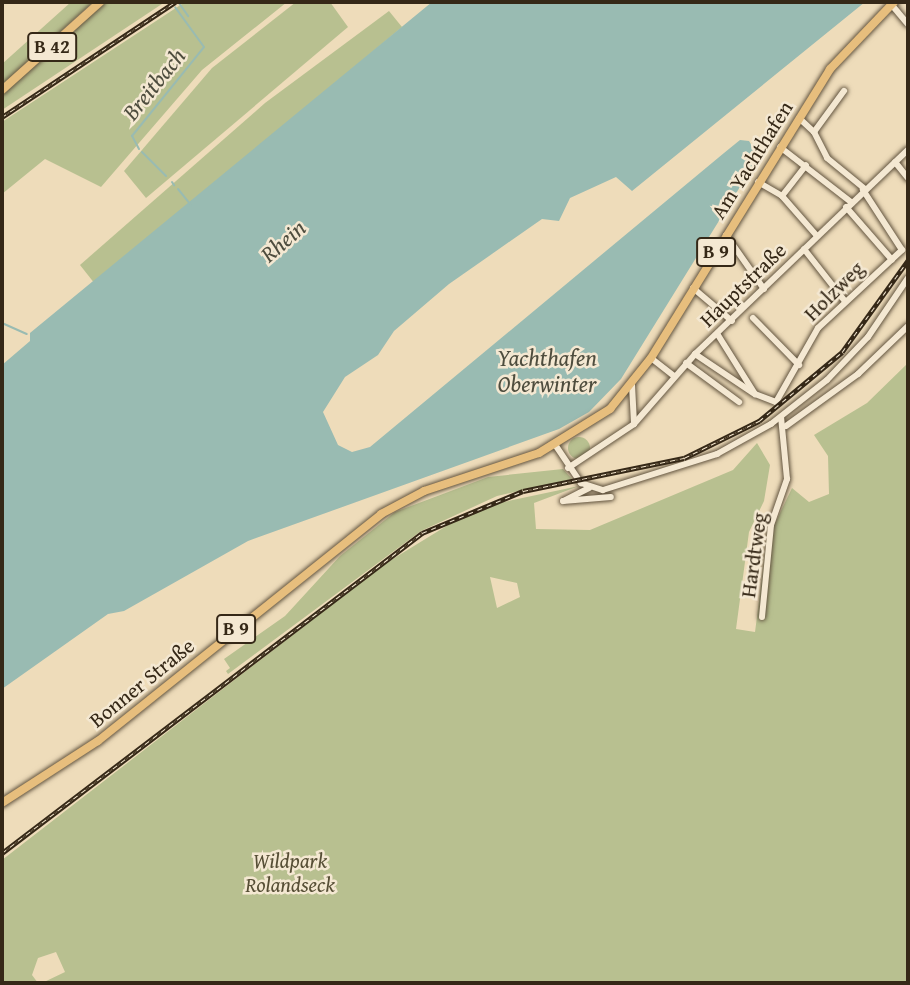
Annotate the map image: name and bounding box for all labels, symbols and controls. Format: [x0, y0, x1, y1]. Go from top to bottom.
road number: B 42 [26, 32, 78, 62]
water label: Breitbach [117, 43, 191, 125]
street label: Am Yachthafen [706, 96, 798, 224]
water label: Rhein [255, 214, 311, 268]
road number: B 9 [695, 236, 737, 268]
street label: Hauptstraße [695, 238, 791, 332]
street label: Holzweg [799, 256, 869, 326]
water label: Yachthafen Oberwinter [497, 344, 597, 398]
street label: Hardtweg [736, 511, 772, 599]
road number: B 9 [215, 614, 257, 644]
street label: Bonner Straße [85, 633, 199, 733]
park label: Wildpark Rolandseck [245, 848, 335, 898]

